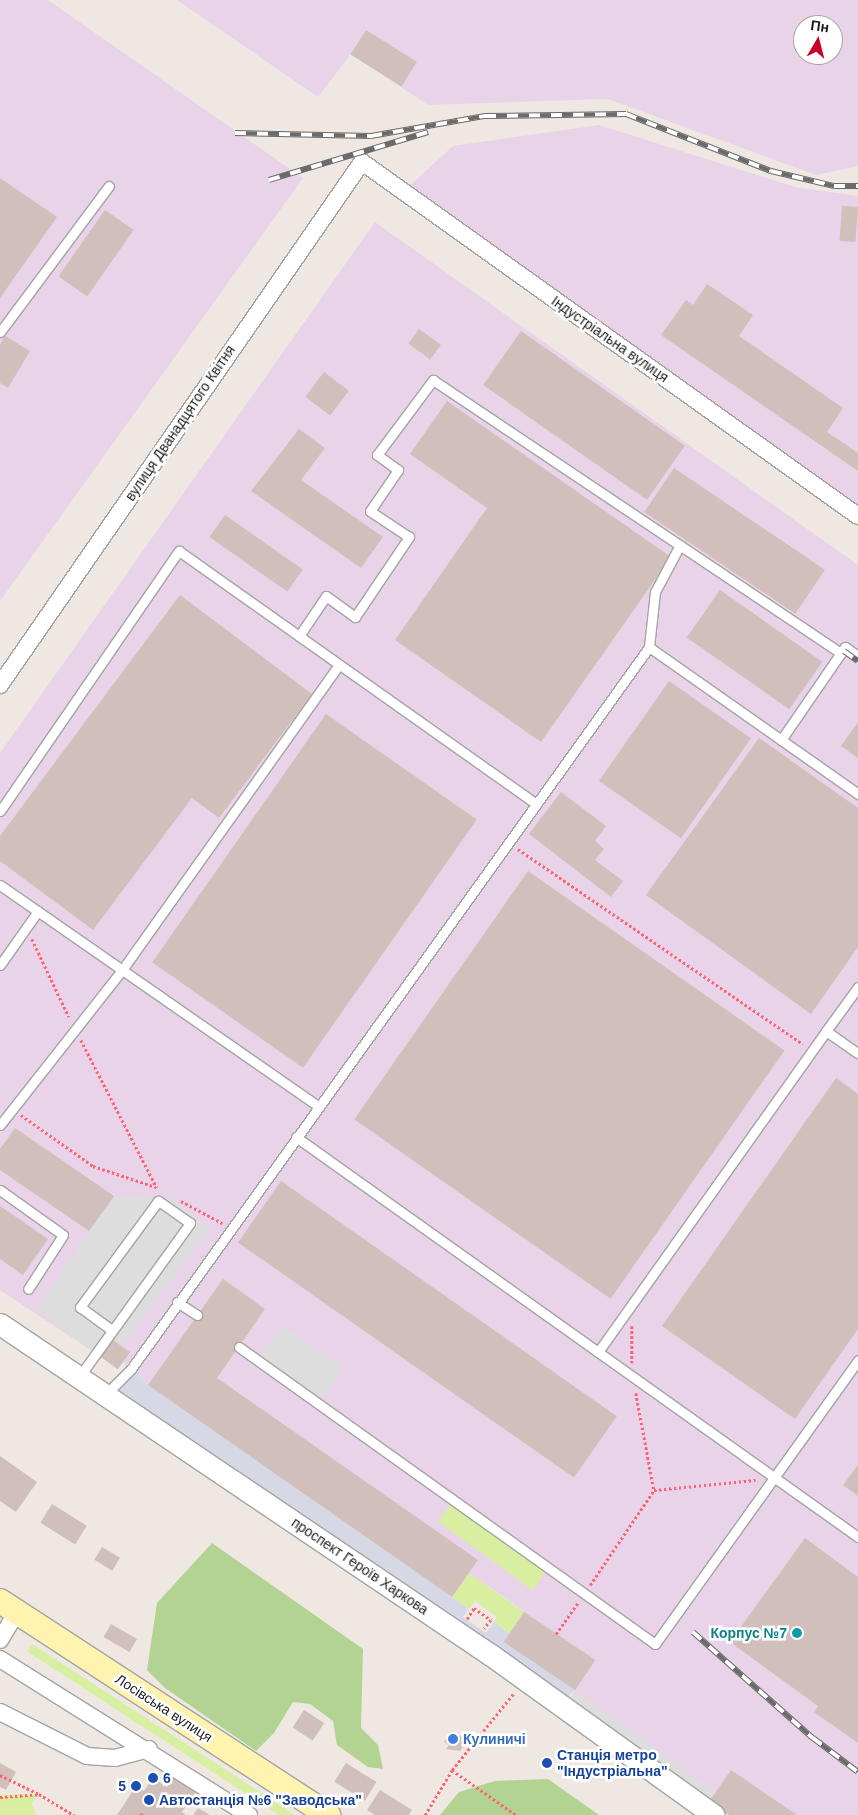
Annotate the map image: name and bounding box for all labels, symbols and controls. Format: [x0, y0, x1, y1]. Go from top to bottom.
north arrow [793, 15, 843, 65]
text: Пн [810, 17, 830, 35]
street label: Індустріальна вулиця [548, 292, 672, 386]
street label: вулиця Дванадцятого Квітня [122, 342, 238, 504]
street label: проспект Героїв Харкова [288, 1514, 432, 1618]
place label: Корпус №7 [710, 1625, 787, 1641]
marker: Корпус №7 [791, 1627, 803, 1639]
street label: Лосівська вулиця [112, 1670, 216, 1746]
place label: Кулиничі [463, 1731, 526, 1747]
marker: Кулиничі [447, 1733, 459, 1745]
place label: Станція метро "Індустріальна" [557, 1747, 668, 1780]
marker: Станція метро "Індустріальна" [541, 1757, 553, 1769]
place label: 6 [163, 1770, 171, 1786]
marker: 6 [147, 1772, 159, 1784]
place label: 5 [118, 1778, 126, 1794]
marker: 5 [130, 1780, 142, 1792]
place label: Автостанція №6 "Заводська" [159, 1792, 362, 1808]
marker: Автостанція №6 "Заводська" [143, 1794, 155, 1806]

